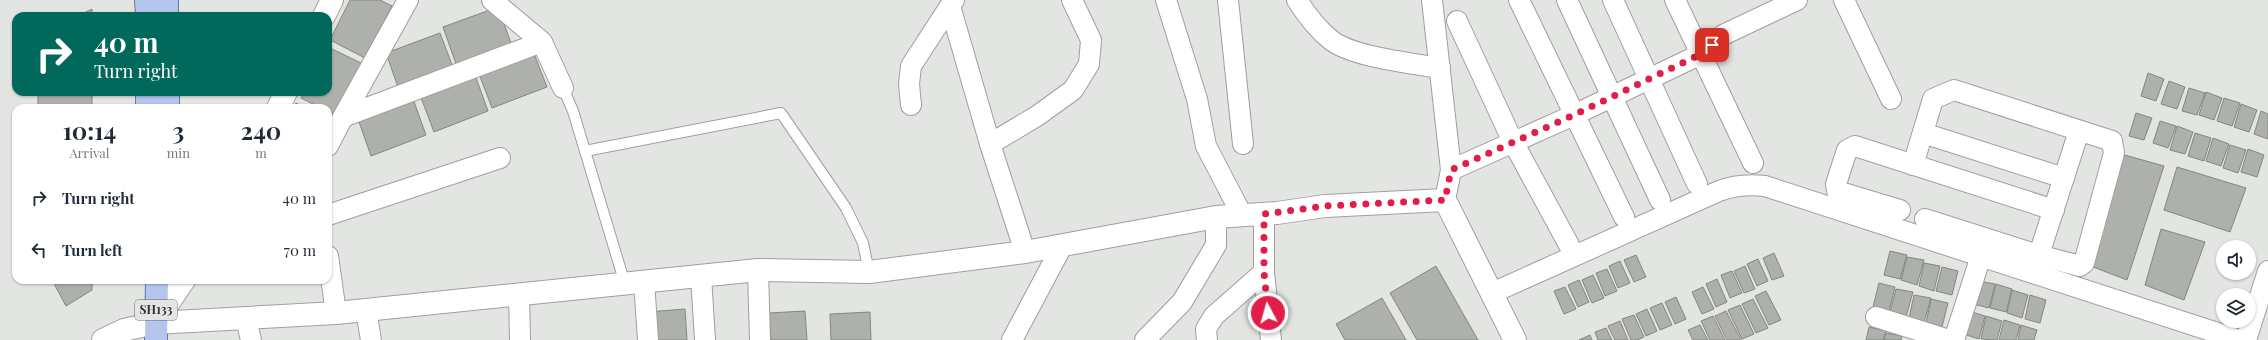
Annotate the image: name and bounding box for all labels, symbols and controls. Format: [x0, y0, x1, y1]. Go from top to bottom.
text: 40 m [94, 23, 159, 60]
icon: right [28, 28, 80, 80]
pin [1695, 28, 1729, 62]
icon: arrive [1701, 34, 1723, 56]
text: Turn right [94, 59, 177, 83]
text: 10:14 [63, 114, 116, 146]
text: 3 [173, 114, 184, 146]
text: 240 [241, 114, 281, 146]
text: Arrival [69, 144, 109, 161]
text: min [167, 144, 190, 161]
text: m [255, 144, 267, 161]
icon: right [28, 187, 50, 209]
text: Turn right [62, 188, 135, 208]
text: 40 m [283, 188, 316, 208]
icon: left [28, 239, 50, 261]
text: Turn left [62, 240, 123, 260]
text: 70 m [284, 240, 316, 260]
map controls [2216, 240, 2256, 328]
button: sound [2216, 240, 2256, 280]
button: layers [2216, 288, 2256, 328]
position arrow [1247, 292, 1289, 334]
road number: SH133 [135, 300, 177, 320]

